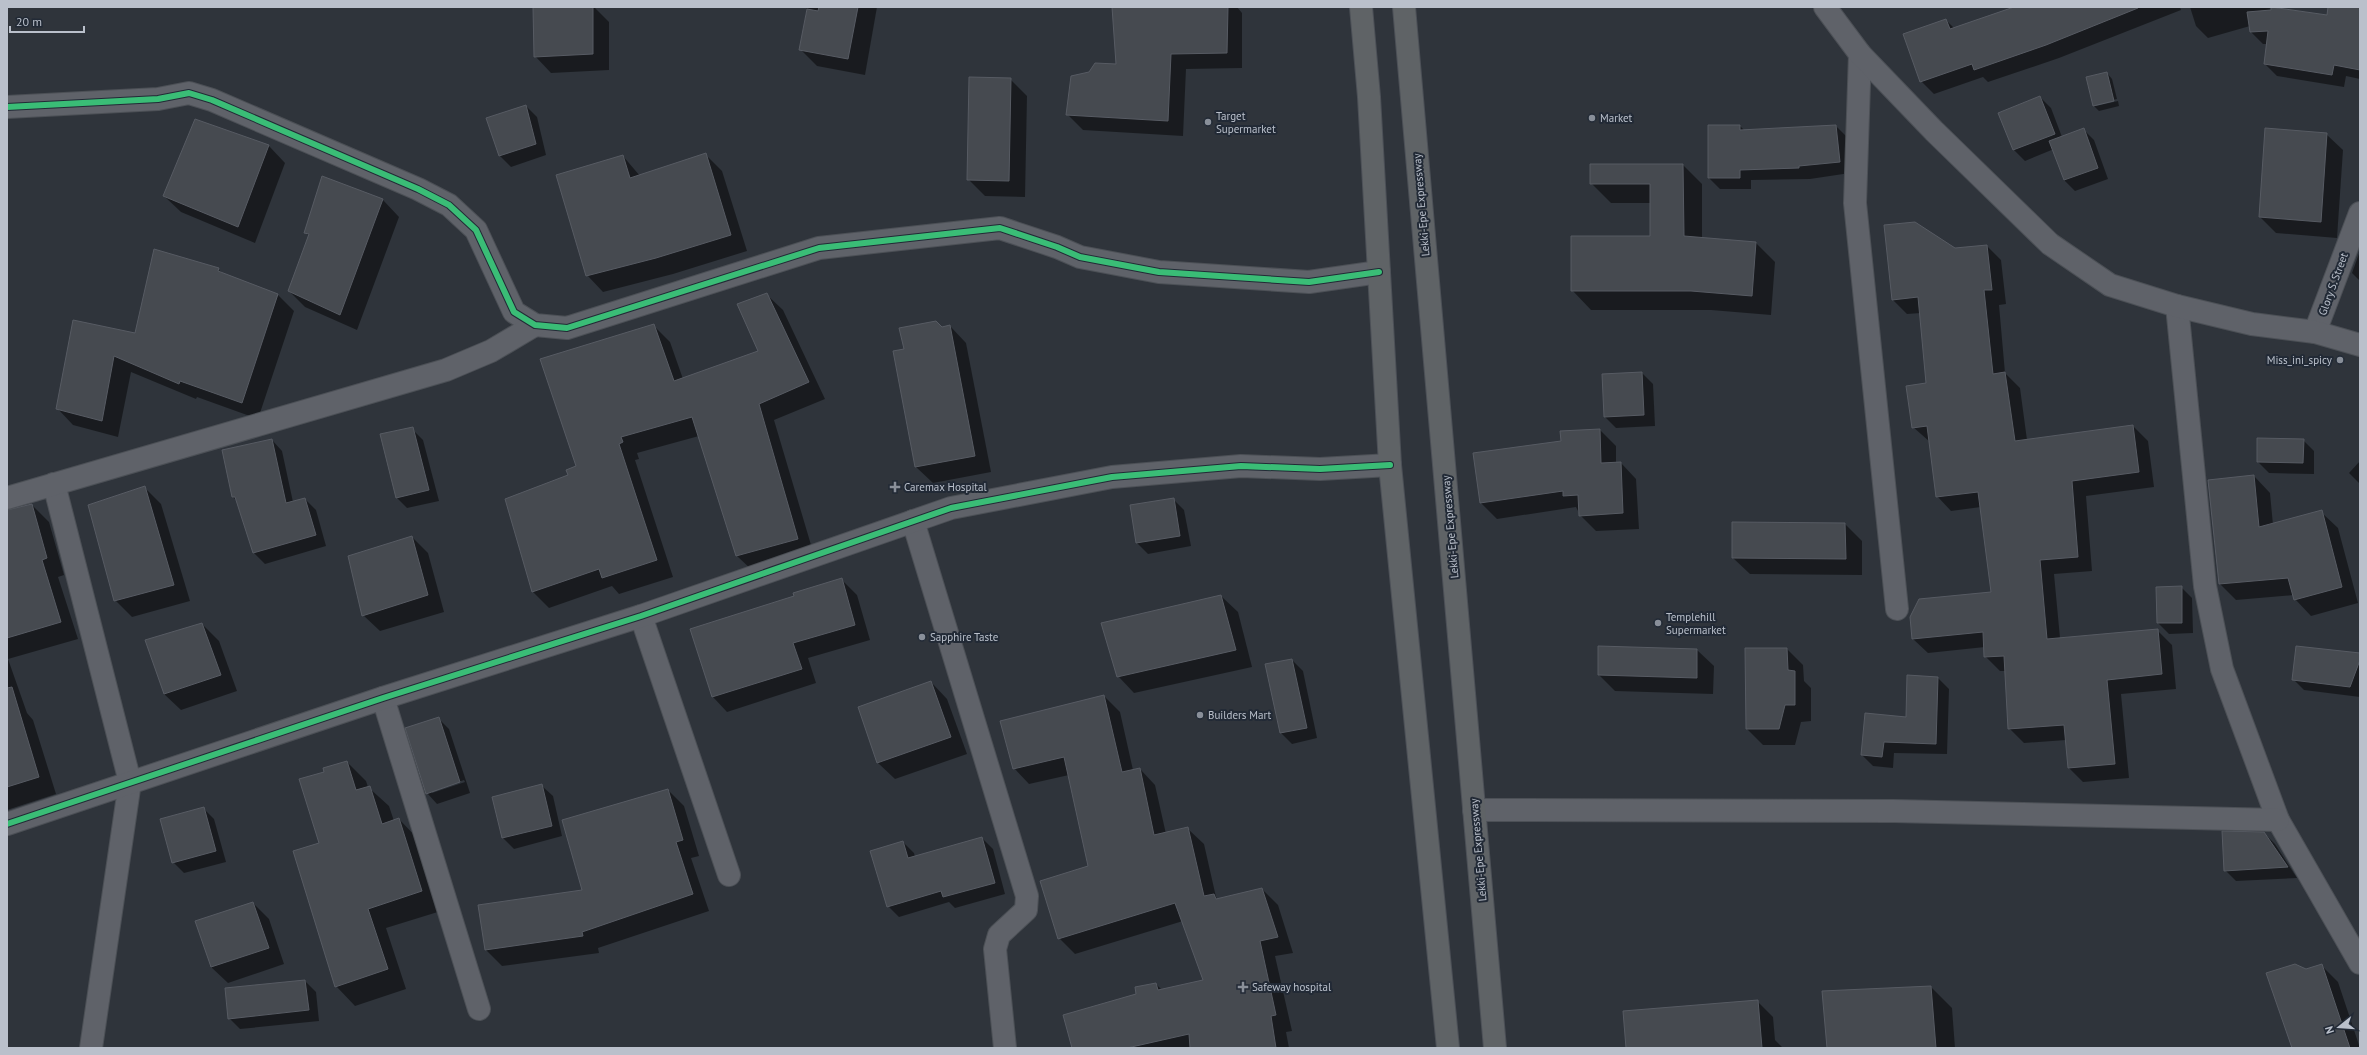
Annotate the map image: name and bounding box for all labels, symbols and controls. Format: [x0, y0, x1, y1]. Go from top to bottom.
scale bar [10, 8, 84, 34]
text: 20 m [16, 14, 42, 29]
place label: Target Supermarket [1216, 109, 1276, 136]
place label: Market [1600, 111, 1633, 125]
marker: Market [1587, 113, 1597, 123]
marker: Target Supermarket [1203, 117, 1213, 127]
street label: Lekki-Epe Expressway [1409, 152, 1432, 257]
street label: Glory S. Street [2315, 251, 2351, 317]
place label: Miss_ini_spicy [2267, 353, 2333, 367]
marker: Miss_ini_spicy [2335, 355, 2345, 365]
street label: Lekki-Epe Expressway [1438, 474, 1461, 579]
place label: Caremax Hospital [904, 480, 988, 494]
marker: Caremax Hospital [889, 481, 901, 493]
place label: Templehill Supermarket [1666, 610, 1726, 637]
marker: Templehill Supermarket [1653, 618, 1663, 628]
place label: Sapphire Taste [930, 630, 999, 644]
marker: Sapphire Taste [917, 632, 927, 642]
place label: Builders Mart [1208, 708, 1272, 722]
marker: Builders Mart [1195, 710, 1205, 720]
street label: Lekki-Epe Expressway [1466, 797, 1489, 902]
place label: Safeway hospital [1252, 980, 1332, 994]
marker: Safeway hospital [1237, 981, 1249, 993]
north arrow [2319, 1007, 2359, 1047]
text: N [2322, 1024, 2337, 1035]

